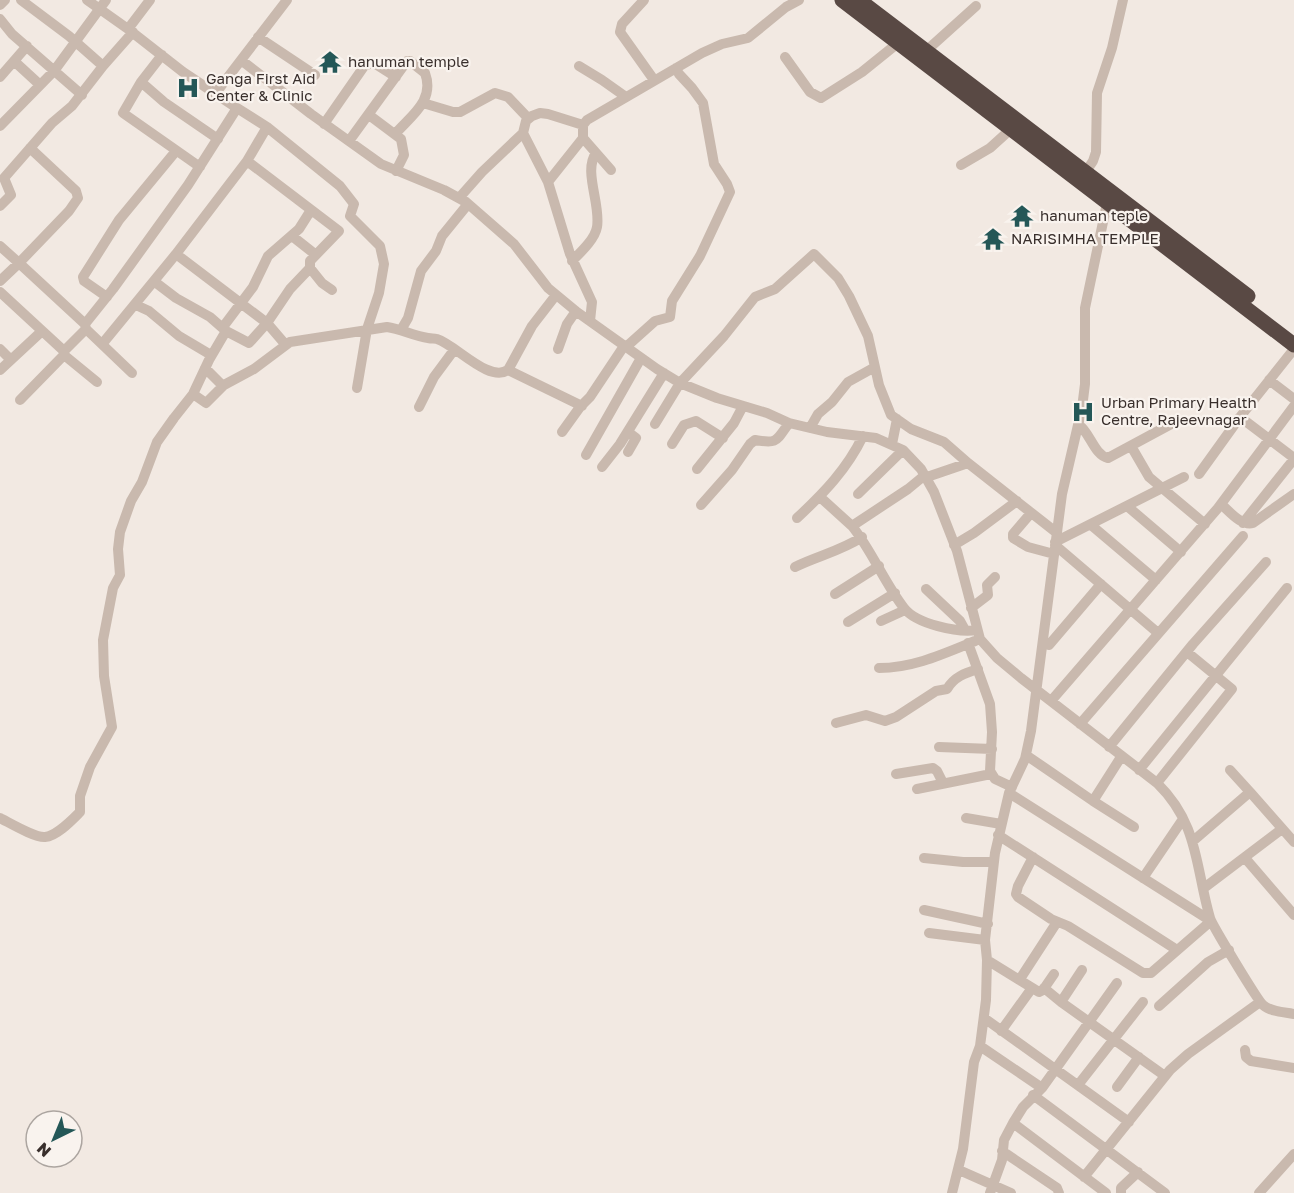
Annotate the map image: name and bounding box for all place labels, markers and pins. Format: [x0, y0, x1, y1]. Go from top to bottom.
temple icon: hanuman temple [317, 49, 343, 75]
place label: hanuman temple [348, 52, 470, 70]
place label: Ganga First Aid Center & Clinic [206, 69, 316, 104]
hospital icon: Ganga First Aid Center & Clinic [175, 75, 201, 101]
temple icon: hanuman teple [1009, 203, 1035, 229]
place label: hanuman teple [1040, 206, 1148, 224]
temple icon: NARISIMHA TEMPLE [980, 226, 1006, 252]
place label: NARISIMHA TEMPLE [1011, 229, 1159, 247]
place label: Urban Primary Health Centre, Rajeevnagar [1101, 393, 1257, 428]
hospital icon: Urban Primary Health Centre, Rajeevnagar [1070, 399, 1096, 425]

